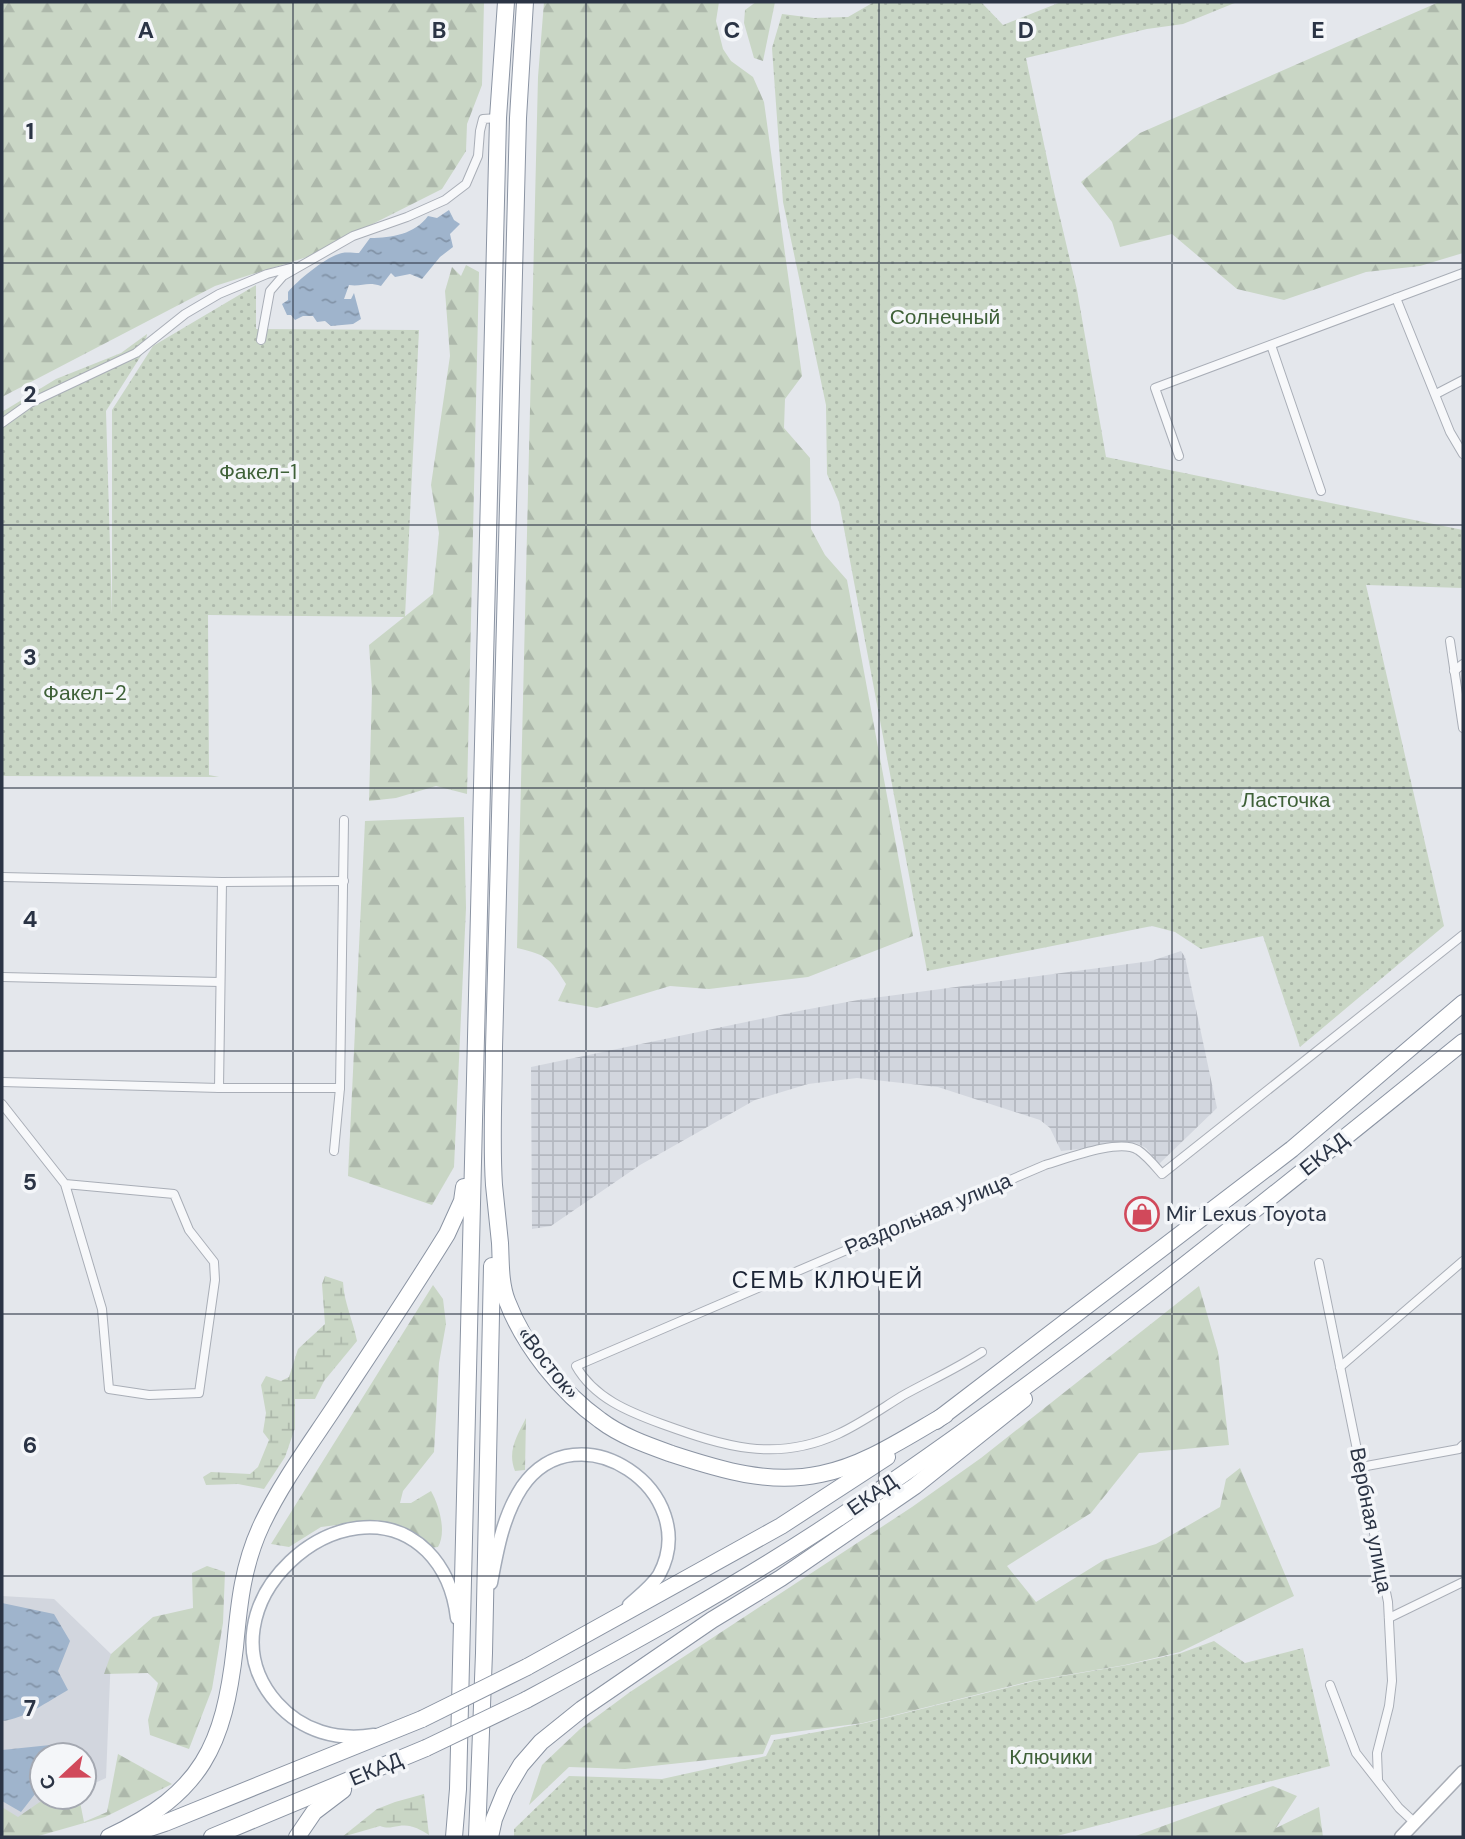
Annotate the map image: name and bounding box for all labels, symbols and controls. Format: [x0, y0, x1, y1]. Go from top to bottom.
text: A [138, 15, 154, 45]
text: B [432, 15, 446, 45]
text: C [724, 15, 740, 45]
text: D [1018, 15, 1034, 45]
text: E [1311, 15, 1325, 45]
text: 1 [26, 116, 34, 146]
park label: Солнечный [890, 303, 1000, 331]
text: 2 [23, 379, 37, 409]
park label: Факел-1 [219, 458, 297, 486]
text: 3 [23, 642, 37, 672]
park label: Факел-2 [43, 679, 127, 707]
park label: Ласточка [1242, 786, 1331, 814]
text: 4 [23, 904, 38, 934]
street label: ЕКАД [1294, 1126, 1354, 1182]
street label: Раздольная улица [840, 1166, 1016, 1262]
text: 5 [23, 1167, 37, 1197]
shop icon: Mir Lexus Toyota [1123, 1195, 1161, 1233]
place label: Mir Lexus Toyota [1166, 1200, 1327, 1228]
district label: СЕМЬ КЛЮЧЕЙ [732, 1265, 924, 1295]
street label: «Восток» [511, 1321, 585, 1405]
text: 6 [23, 1430, 37, 1460]
street label: Вербная улица [1343, 1445, 1399, 1595]
street label: ЕКАД [841, 1468, 903, 1522]
text: 7 [24, 1693, 36, 1723]
north arrow [28, 1741, 98, 1811]
park label: Ключики [1009, 1743, 1093, 1771]
street label: ЕКАД [345, 1745, 407, 1793]
text: С [33, 1771, 62, 1793]

